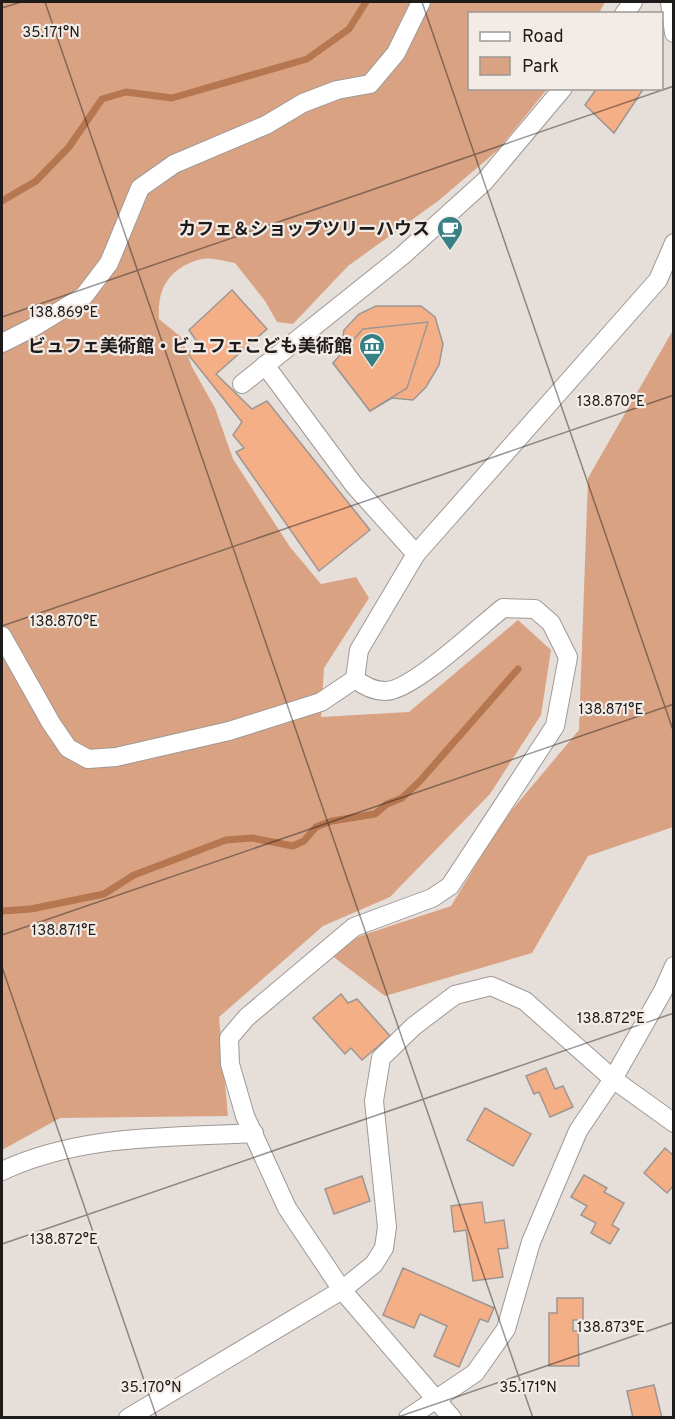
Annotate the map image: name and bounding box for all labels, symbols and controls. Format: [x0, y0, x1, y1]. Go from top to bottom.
legend [468, 12, 663, 90]
text: 35.171°N [22, 24, 80, 43]
text: Road [522, 26, 564, 49]
text: Park [522, 56, 559, 79]
cafe icon: カフェ＆ショップツリーハウス [435, 214, 465, 252]
place label: カフェ＆ショップツリーハウス [178, 219, 430, 242]
text: 138.869°E [30, 304, 98, 323]
museum icon: ビュフェ美術館・ビュフェこども美術館 [357, 331, 387, 369]
place label: ビュフェ美術館・ビュフェこども美術館 [28, 336, 352, 359]
text: 138.870°E [577, 393, 645, 412]
text: 138.870°E [30, 613, 98, 632]
text: 138.871°E [579, 701, 643, 720]
text: 138.871°E [32, 922, 96, 941]
text: 138.872°E [577, 1010, 645, 1029]
text: 138.872°E [30, 1231, 98, 1250]
text: 138.873°E [577, 1319, 645, 1338]
text: 35.170°N [120, 1379, 182, 1398]
text: 35.171°N [499, 1379, 557, 1398]

